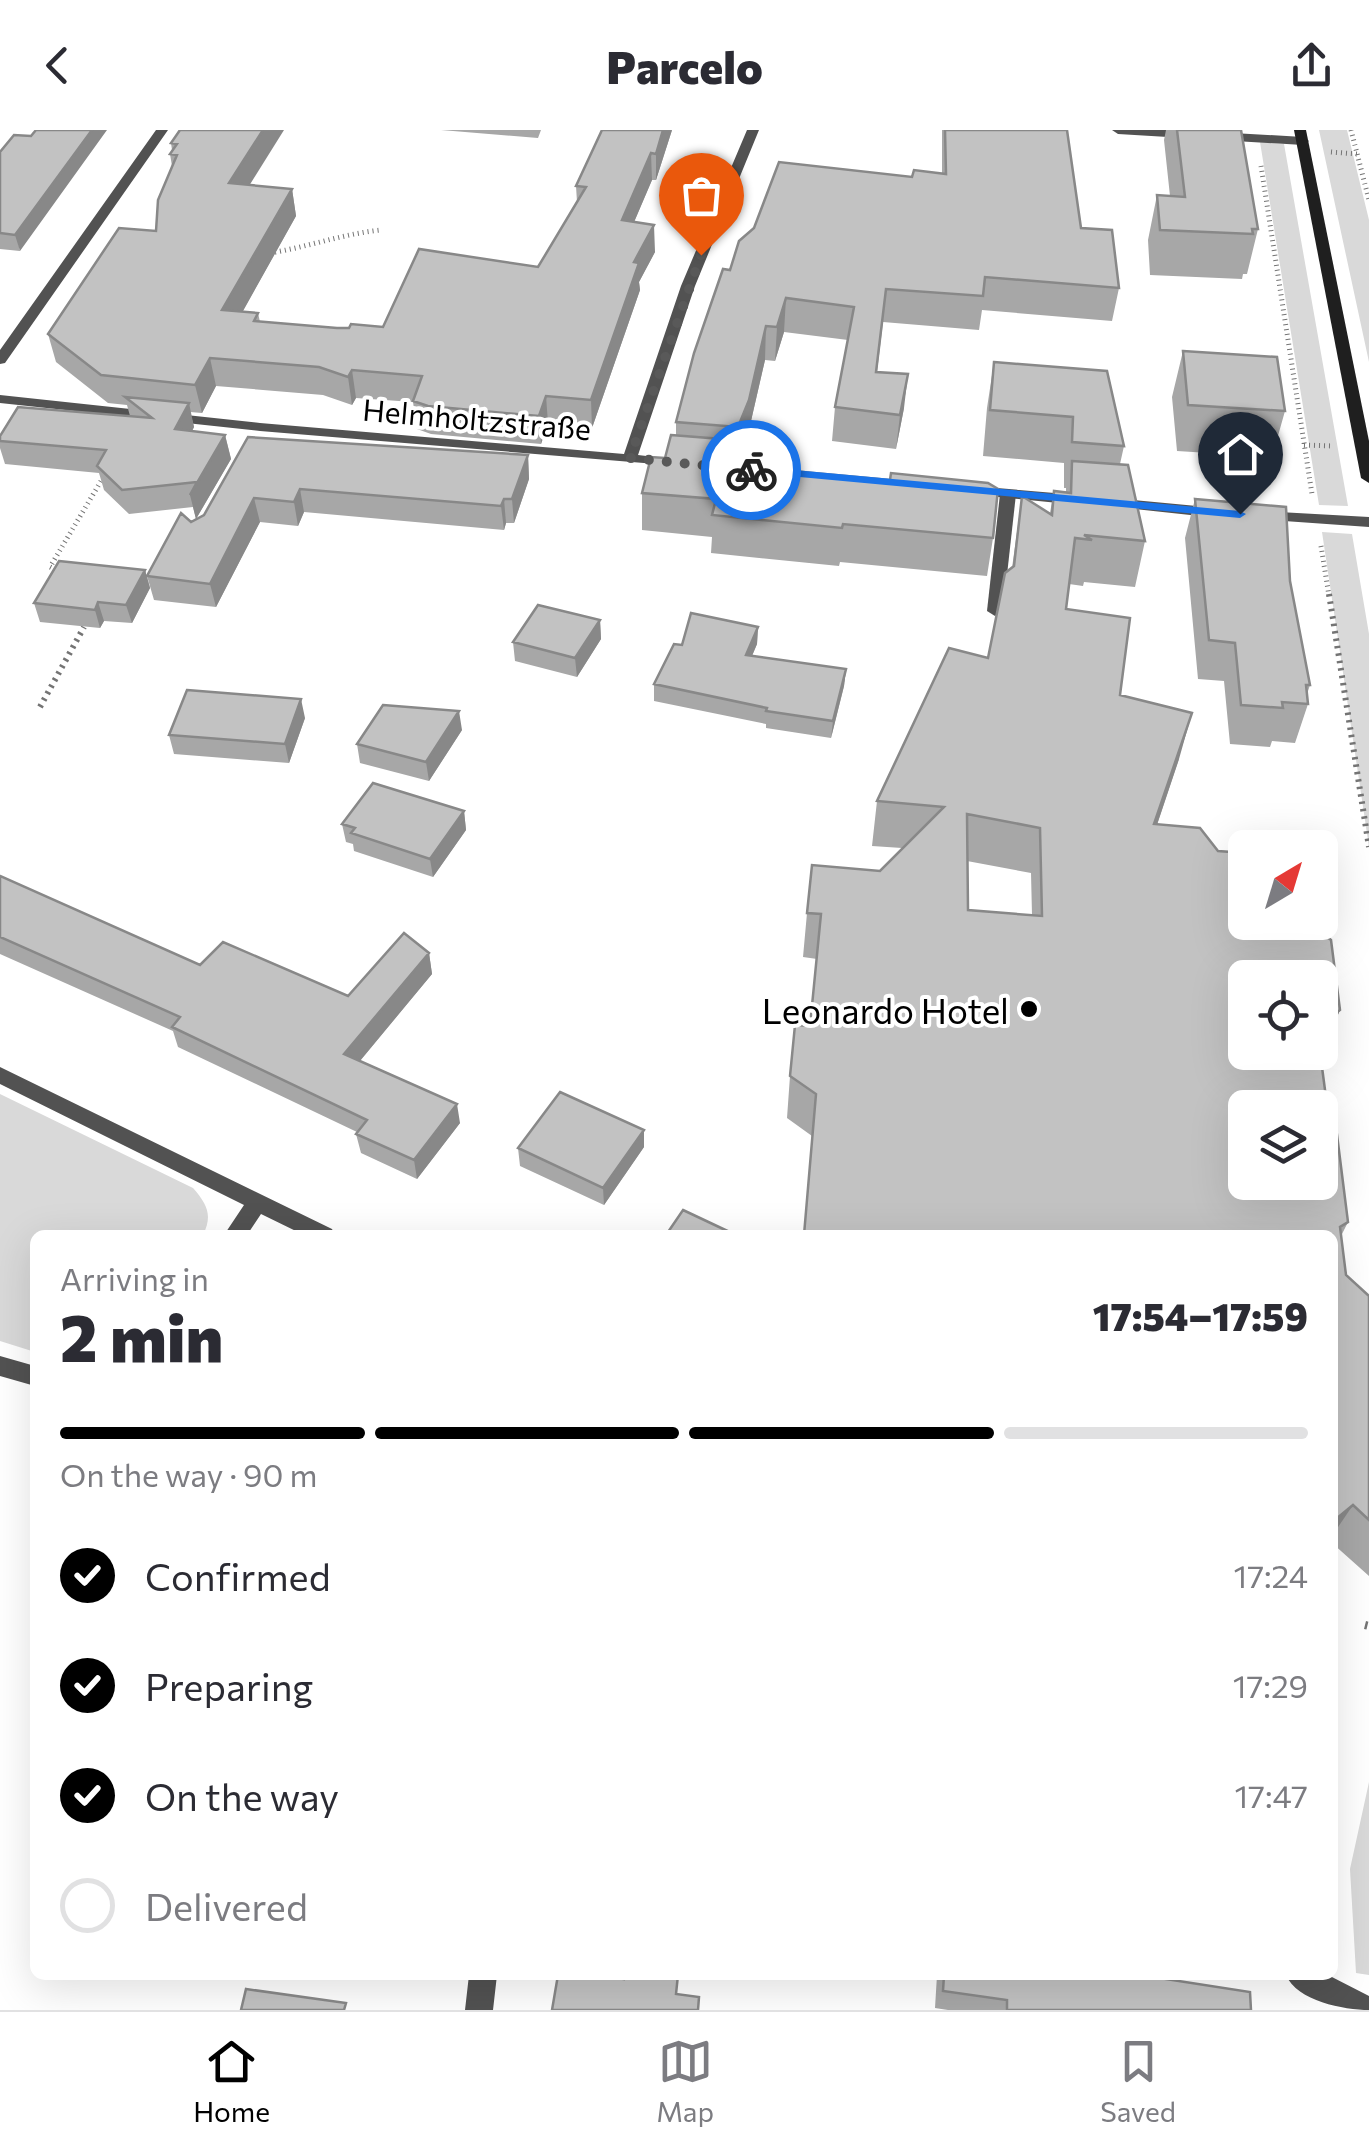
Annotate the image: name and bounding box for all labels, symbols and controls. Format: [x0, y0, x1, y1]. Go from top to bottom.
icon: back [30, 38, 85, 93]
text: Parcelo [606, 38, 763, 93]
icon: share [1284, 38, 1339, 93]
pin [659, 153, 744, 256]
icon: bag [674, 168, 729, 223]
street label: Helmholtzstraße [361, 390, 593, 446]
pin [1198, 412, 1283, 515]
courier [701, 420, 801, 520]
icon: home [1213, 427, 1268, 482]
icon: bike [724, 443, 779, 498]
north arrow [1228, 830, 1338, 940]
map controls [1228, 830, 1338, 1200]
button: locate [1228, 960, 1338, 1070]
place label: Leonardo Hotel [762, 988, 1009, 1031]
marker: Leonardo Hotel [1018, 998, 1040, 1020]
button: layers [1228, 1090, 1338, 1200]
text: Arriving in [60, 1258, 209, 1298]
text: 17:54–17:59 [1093, 1292, 1308, 1339]
text: 2 min [60, 1296, 223, 1375]
text: On the way · 90 m [60, 1454, 317, 1494]
icon: check [60, 1548, 115, 1603]
text: Confirmed [145, 1552, 331, 1599]
text: 17:24 [1233, 1555, 1308, 1595]
icon: check [60, 1658, 115, 1713]
text: Preparing [145, 1662, 313, 1709]
text: 17:29 [1233, 1665, 1308, 1705]
icon: check [60, 1768, 115, 1823]
text: On the way [145, 1772, 339, 1819]
text: 17:47 [1234, 1775, 1308, 1815]
text: Delivered [145, 1882, 308, 1929]
tab: Home [193, 2034, 270, 2128]
tab: Map [656, 2034, 714, 2128]
tab: Saved [1100, 2034, 1176, 2128]

